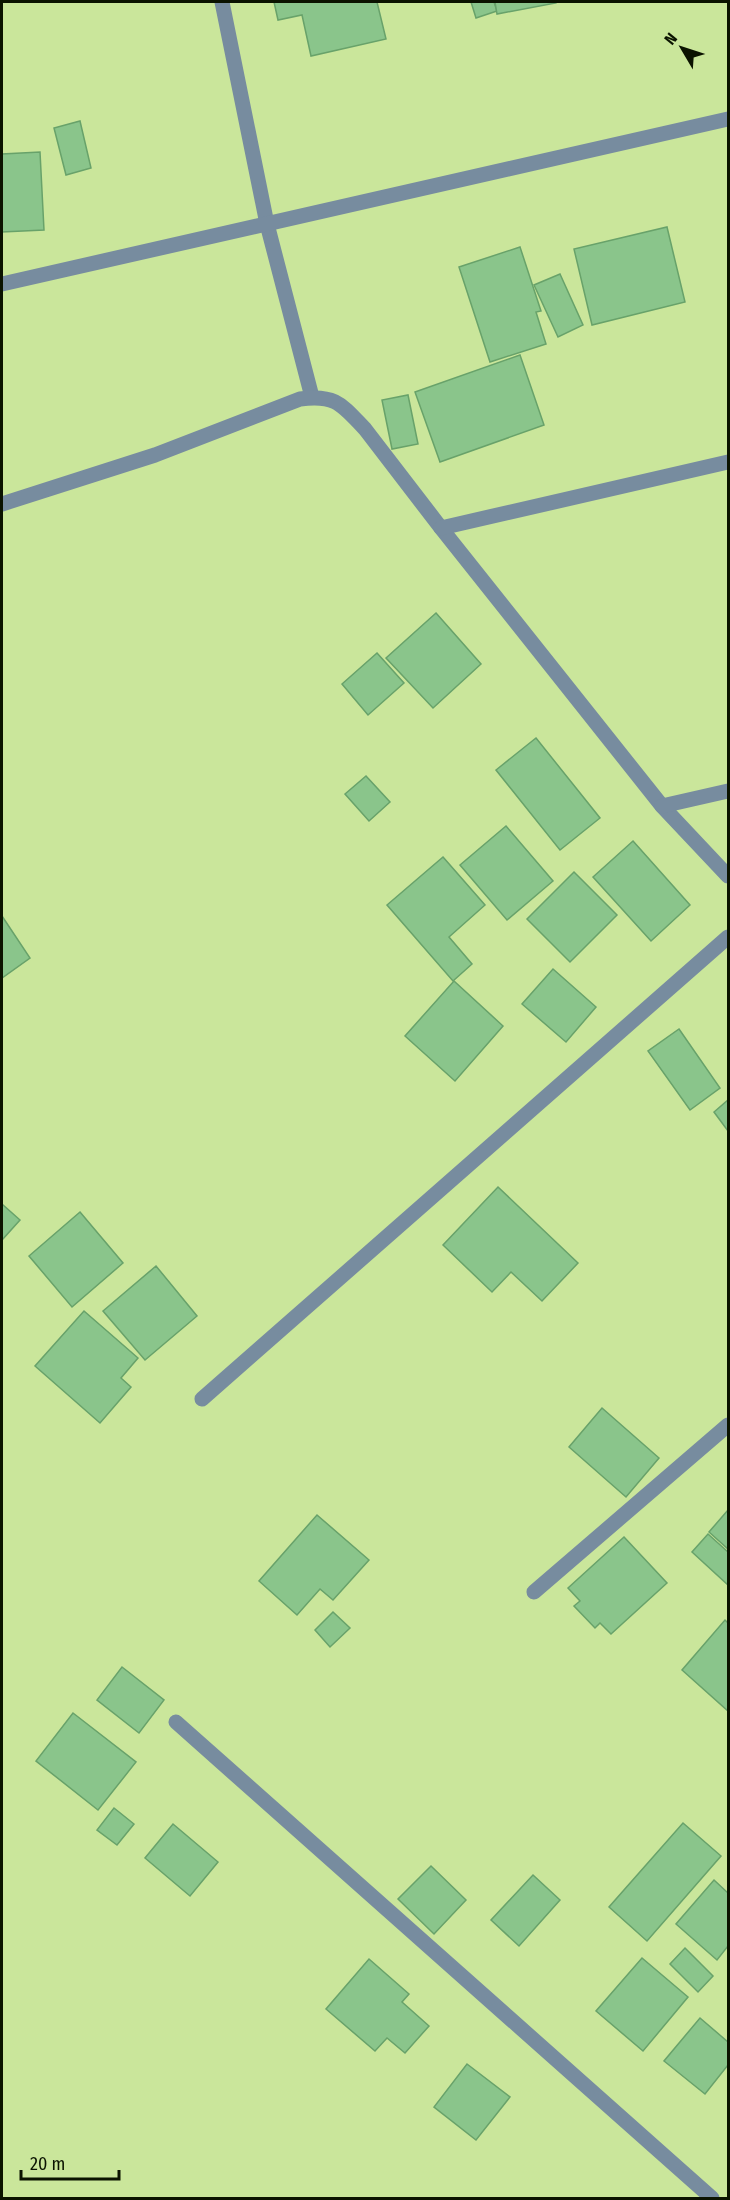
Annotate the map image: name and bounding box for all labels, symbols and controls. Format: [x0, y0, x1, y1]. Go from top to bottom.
north arrow [652, 18, 712, 78]
text: N [660, 29, 681, 49]
scale bar [21, 2143, 118, 2181]
text: 20 m [30, 2153, 65, 2175]

